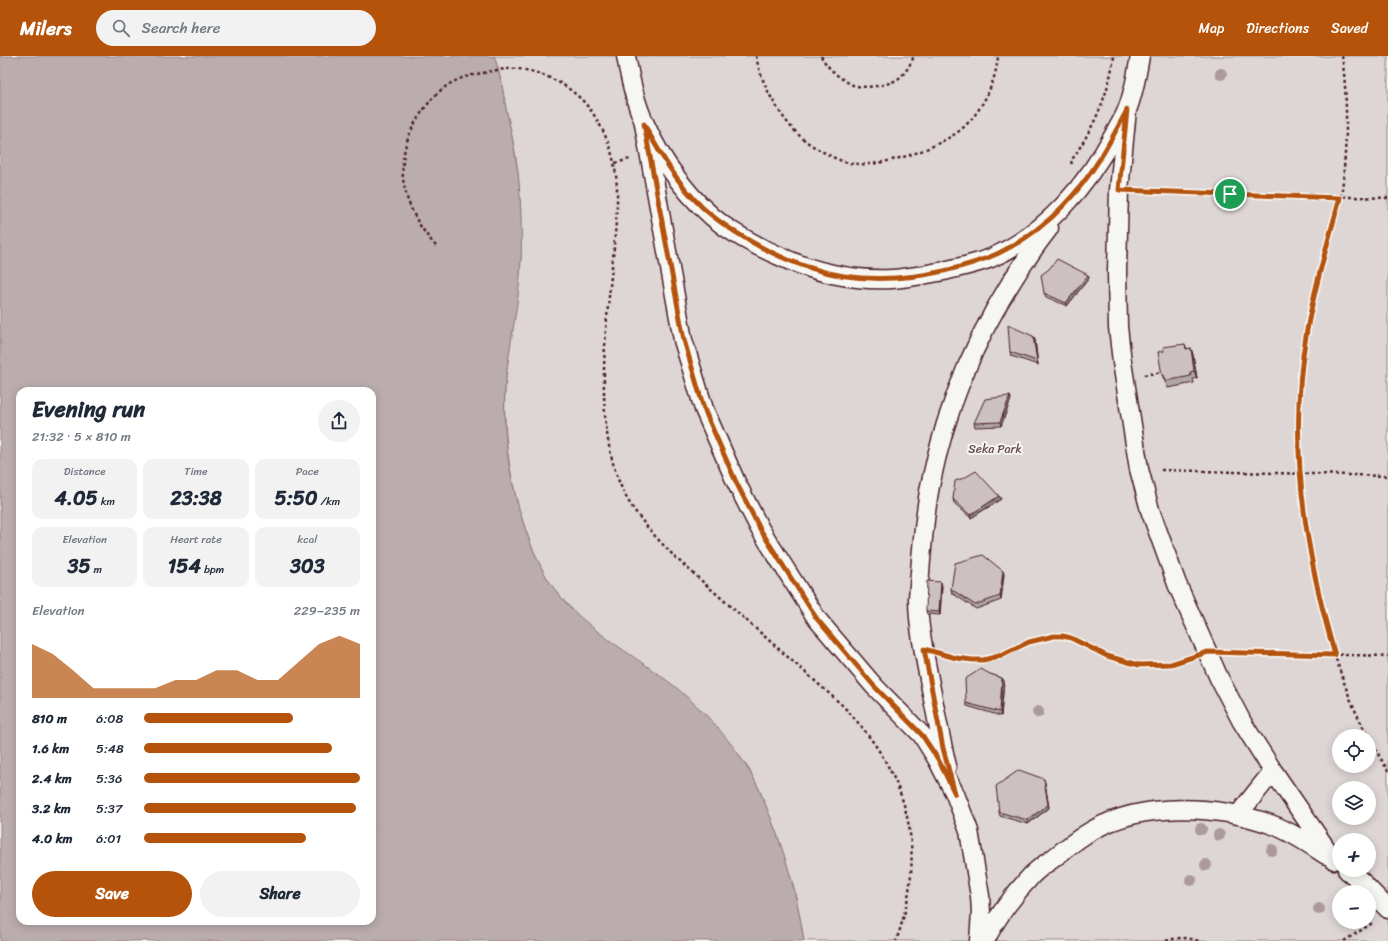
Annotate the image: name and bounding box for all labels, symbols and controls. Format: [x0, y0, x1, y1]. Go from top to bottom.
search box [96, 10, 376, 46]
text: Milers [20, 12, 72, 45]
text: Search here [142, 15, 221, 41]
text: Map [1198, 16, 1224, 41]
text: Directions [1246, 16, 1309, 41]
text: Saved [1331, 16, 1368, 41]
icon: search [110, 17, 132, 39]
pin [1213, 177, 1247, 211]
icon: arrive [1219, 183, 1241, 205]
text: Evening run [32, 390, 145, 429]
button: share [318, 400, 360, 442]
text: 21:32 · 5 × 810 m [32, 425, 131, 448]
park label: Seka Park [968, 438, 1022, 460]
text: Distance [64, 462, 106, 481]
text: Time [184, 462, 208, 481]
text: Pace [296, 462, 319, 481]
text: 4.05 [54, 481, 98, 516]
text: 23:38 [170, 481, 222, 516]
text: 5:50 [274, 481, 318, 516]
text: km [98, 492, 115, 511]
text: /km [318, 492, 340, 511]
text: Elevation [62, 530, 107, 549]
text: Heart rate [170, 530, 222, 549]
text: kcal [297, 530, 317, 549]
text: 35 [67, 549, 91, 584]
text: 154 [168, 549, 201, 584]
text: 303 [290, 549, 325, 584]
text: m [91, 560, 102, 579]
text: bpm [201, 560, 224, 579]
text: Elevation [32, 599, 85, 622]
text: 229–235 m [294, 599, 360, 622]
text: 810 m [32, 707, 67, 730]
text: 6:08 [96, 707, 123, 730]
map controls [1332, 729, 1376, 929]
button: locate [1332, 729, 1376, 773]
text: 1.6 km [32, 737, 69, 760]
text: 5:48 [96, 737, 124, 760]
text: 2.4 km [32, 767, 72, 790]
text: 5:36 [96, 767, 122, 790]
button: layers [1332, 781, 1376, 825]
text: 3.2 km [32, 797, 71, 820]
text: 5:37 [96, 797, 122, 820]
text: 4.0 km [32, 827, 73, 850]
text: 6:01 [96, 827, 121, 850]
button: + [1332, 833, 1376, 877]
button: Save [32, 871, 192, 917]
button: Share [200, 871, 360, 917]
button: − [1332, 885, 1376, 929]

